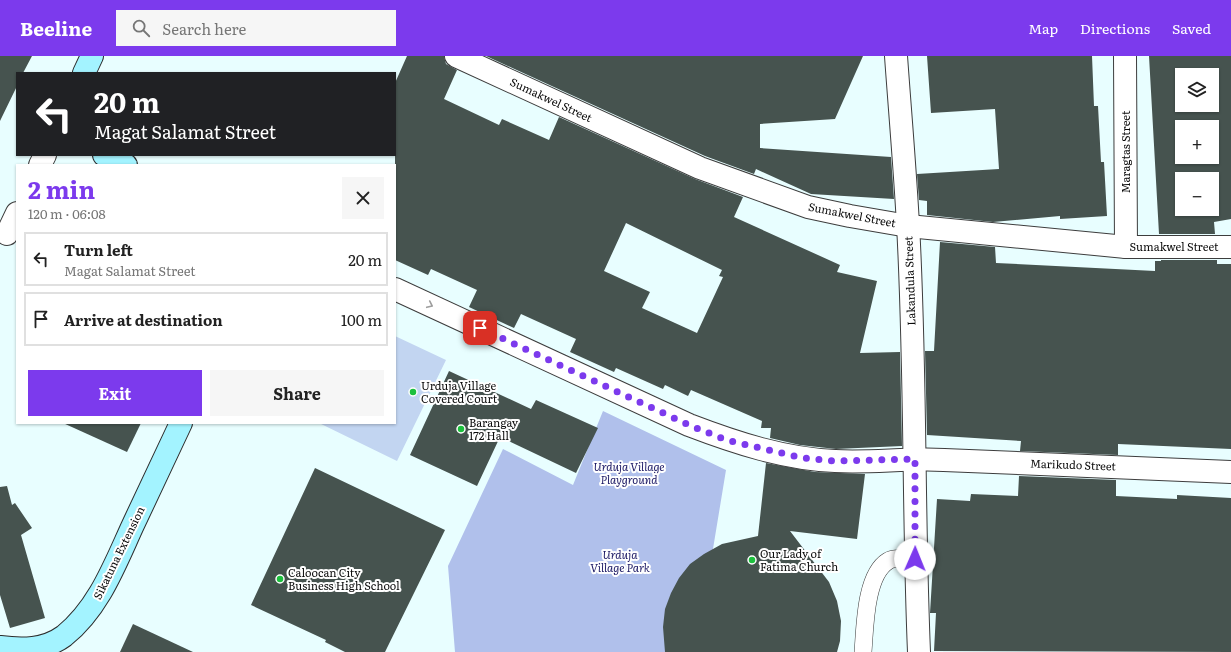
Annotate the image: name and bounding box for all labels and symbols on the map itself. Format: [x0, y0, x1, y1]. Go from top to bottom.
street label: Sumakwel Street [508, 73, 596, 125]
street label: Maragtas Street [1117, 110, 1133, 193]
street label: Sumakwel Street [807, 198, 898, 230]
street label: Lakandula Street [899, 235, 919, 326]
street label: Sumakwel Street [1130, 238, 1219, 254]
one-way arrow [426, 300, 434, 308]
pin [463, 311, 497, 345]
place label: Urduja Village Covered Court [421, 377, 498, 406]
marker: Urduja Village Covered Court [408, 387, 418, 397]
place label: Barangay 172 Hall [469, 414, 519, 443]
marker: Barangay 172 Hall [456, 424, 466, 434]
street label: Marikudo Street [1030, 455, 1117, 474]
park label: Urduja Village Playground [593, 458, 665, 487]
street label: Sikatuna Extension [89, 503, 148, 602]
position arrow [894, 538, 936, 580]
place label: Our Lady of Fatima Church [760, 545, 838, 574]
park label: Urduja Village Park [590, 546, 650, 575]
marker: Our Lady of Fatima Church [747, 555, 757, 565]
place label: Caloocan City Business High School [288, 564, 400, 593]
marker: Caloocan City Business High School [275, 574, 285, 584]

